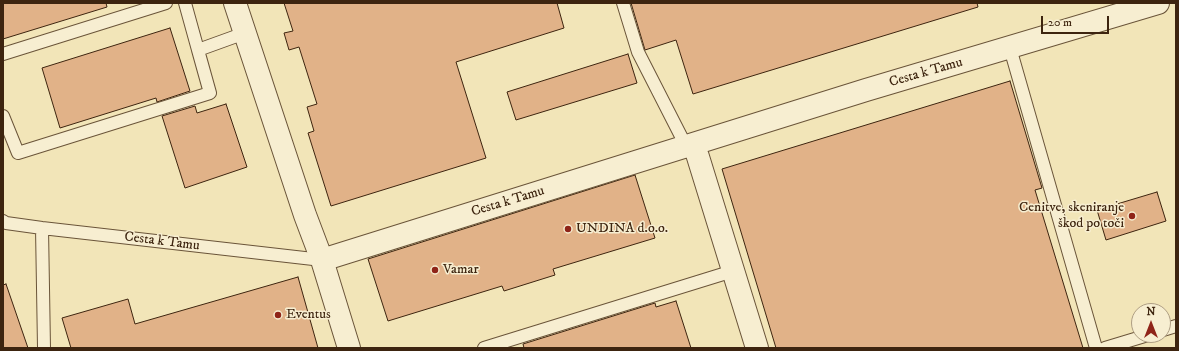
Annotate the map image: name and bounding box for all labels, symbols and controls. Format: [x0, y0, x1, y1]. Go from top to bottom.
scale bar [1043, 8, 1111, 34]
text: 20 m [1048, 15, 1072, 30]
street label: Cesta k Tamu [887, 54, 965, 92]
street label: Cesta k Tamu [469, 183, 547, 221]
place label: Cenitve, skeniranje škod po toči [1019, 200, 1124, 232]
marker: Cenitve, skeniranje škod po toči [1127, 211, 1137, 221]
place label: UNDINA d.o.o. [576, 221, 668, 237]
marker: UNDINA d.o.o. [563, 224, 573, 234]
street label: Cesta k Tamu [123, 229, 201, 255]
place label: Vamar [443, 262, 479, 278]
marker: Vamar [430, 265, 440, 275]
north arrow [1131, 303, 1171, 343]
text: N [1146, 305, 1156, 319]
place label: Eventus [286, 307, 331, 323]
marker: Eventus [273, 310, 283, 320]

